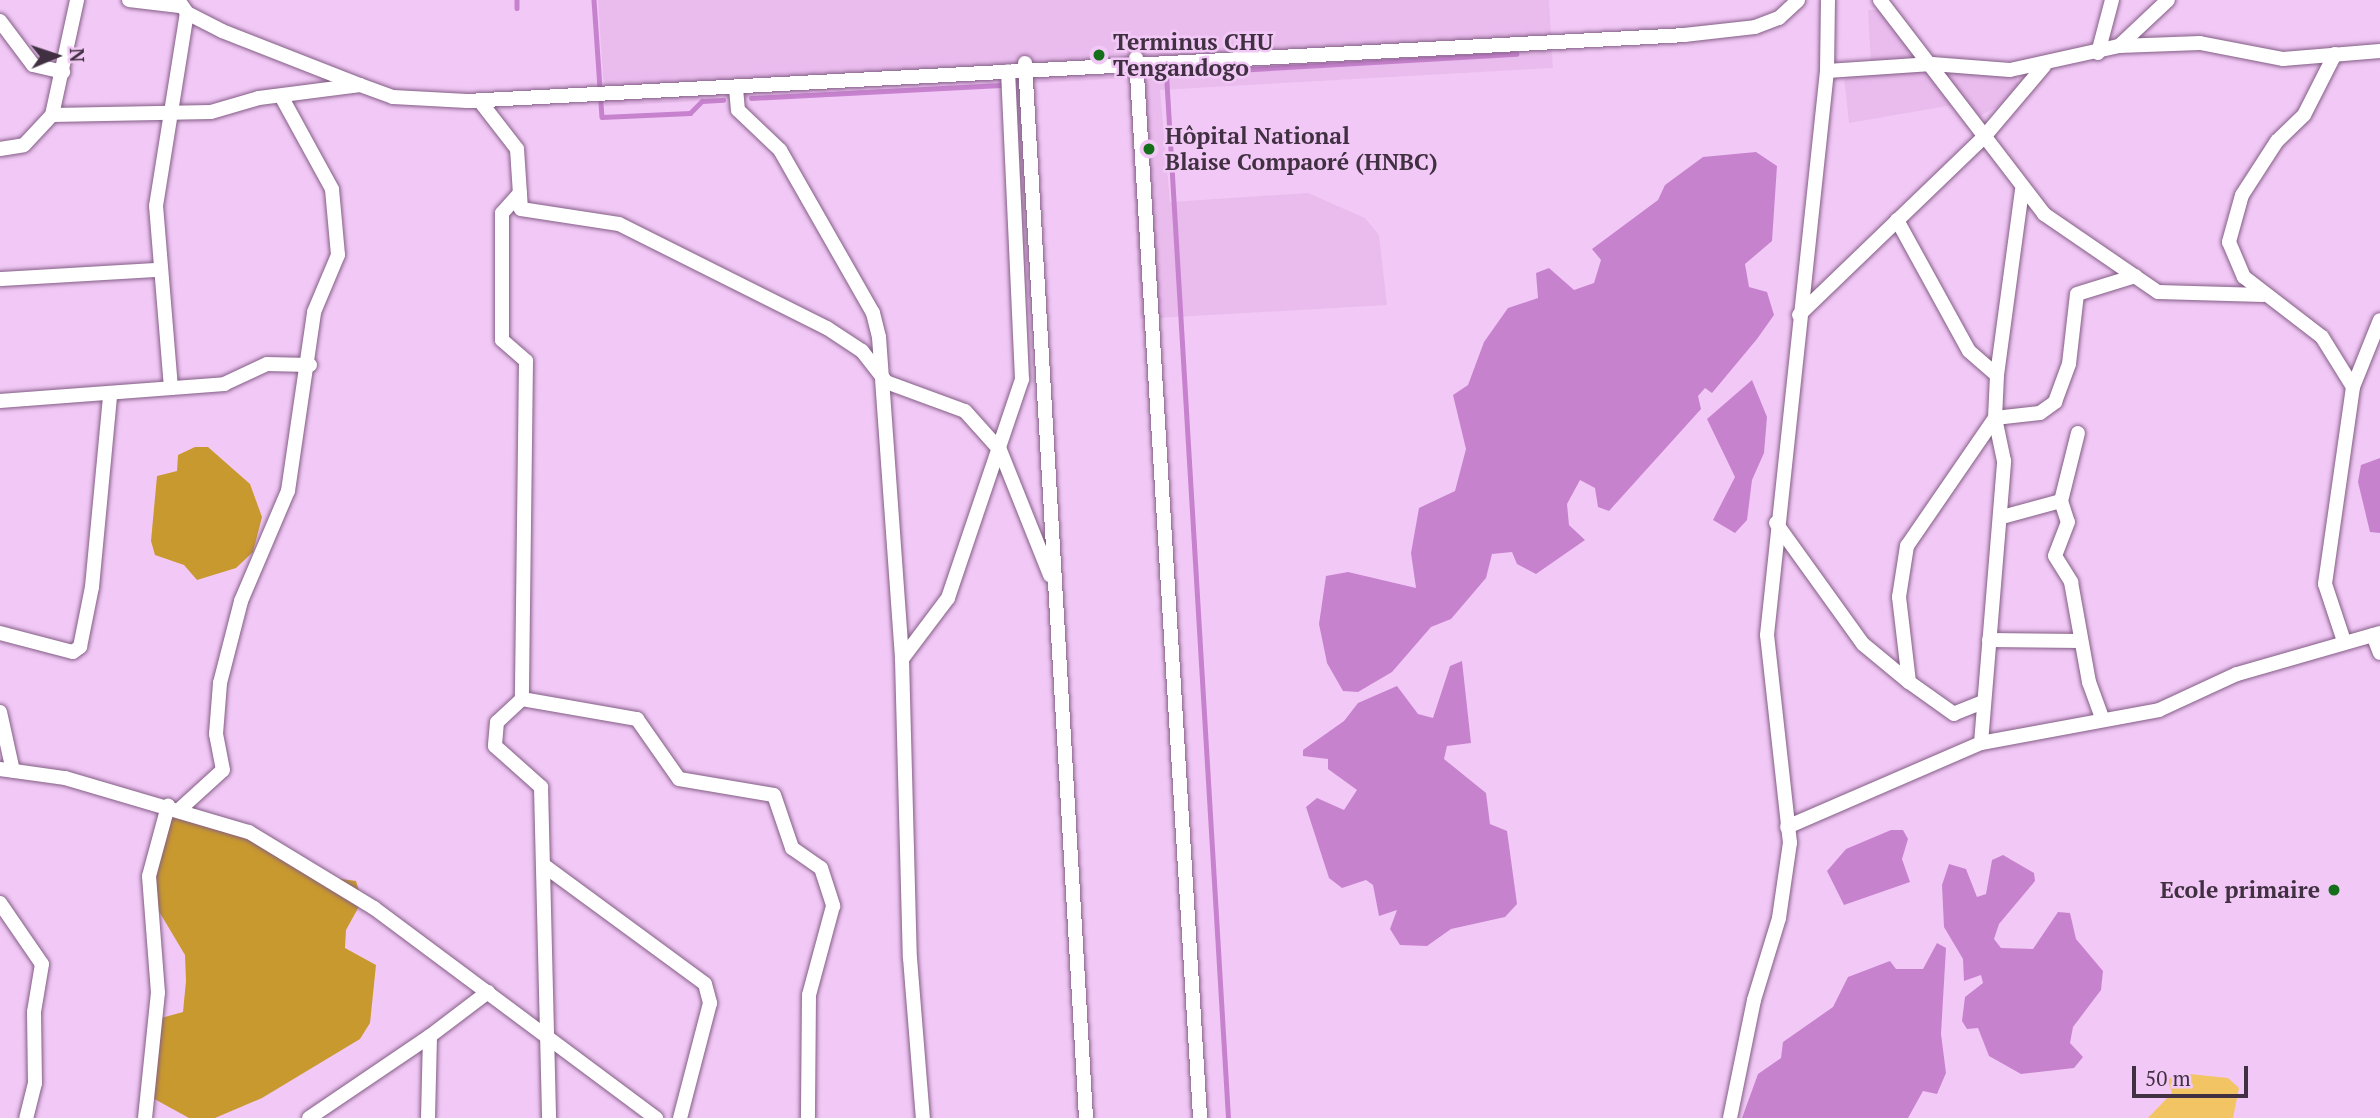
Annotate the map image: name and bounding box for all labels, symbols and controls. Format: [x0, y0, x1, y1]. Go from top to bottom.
north arrow [21, 21, 91, 91]
place label: Terminus CHU Tengandogo [1113, 28, 1273, 82]
marker: Terminus CHU Tengandogo [1091, 47, 1107, 63]
text: N [65, 48, 90, 63]
place label: Hôpital National Blaise Compaoré (HNBC) [1165, 122, 1438, 176]
marker: Hôpital National Blaise Compaoré (HNBC) [1139, 139, 1159, 159]
place label: Ecole primaire [2160, 876, 2320, 904]
marker: Ecole primaire [2326, 882, 2342, 898]
scale bar [2135, 1052, 2250, 1096]
text: 50 m [2145, 1064, 2191, 1092]

